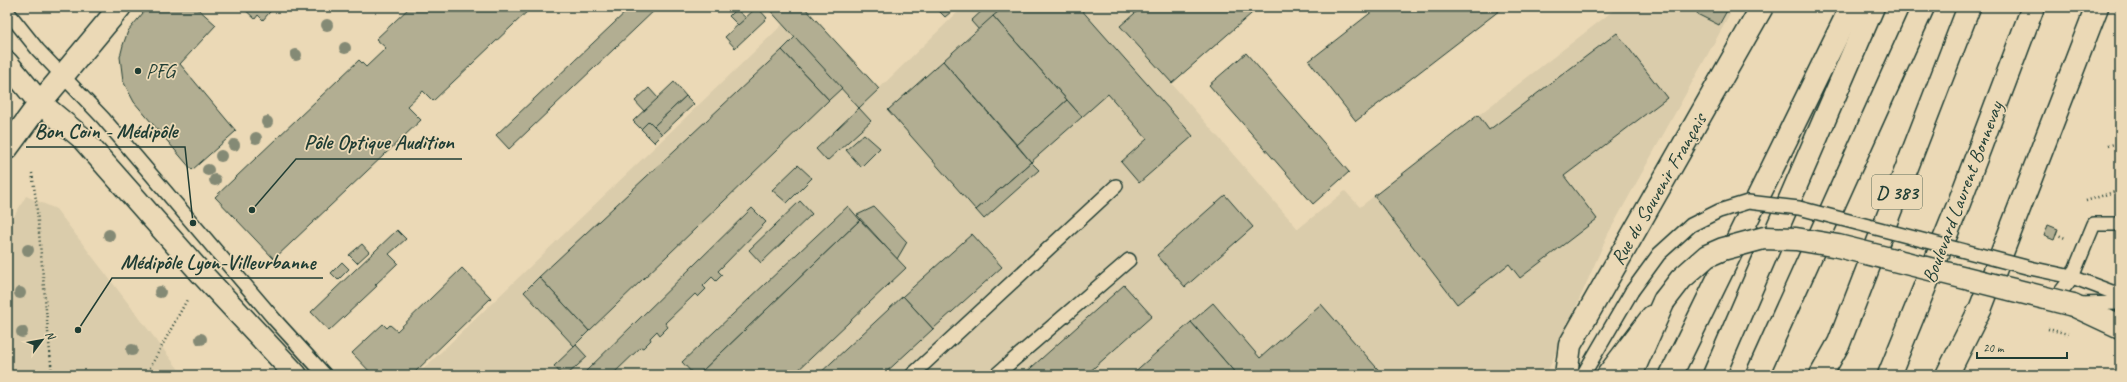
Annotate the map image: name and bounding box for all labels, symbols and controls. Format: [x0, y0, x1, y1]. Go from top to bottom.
place label: PFG [146, 59, 178, 84]
marker: PFG [133, 66, 143, 76]
street label: Boulevard Laurent Bonnevay [1916, 97, 2009, 286]
street label: Rue du Souvenir Français [1605, 107, 1713, 269]
callout: Bon Coin - Médipôle [26, 114, 185, 147]
text: Bon Coin - Médipôle [35, 118, 179, 144]
callout: Pôle Optique Audition [296, 126, 462, 159]
text: Pôle Optique Audition [304, 129, 455, 155]
road number: D 383 [1872, 175, 1922, 209]
callout: Médipôle Lyon-Villeurbanne [112, 245, 323, 278]
text: Médipôle Lyon-Villeurbanne [120, 249, 318, 276]
north arrow [22, 320, 62, 360]
text: N [43, 328, 59, 343]
scale bar [1977, 334, 2067, 360]
text: 20 m [1983, 340, 2005, 356]

